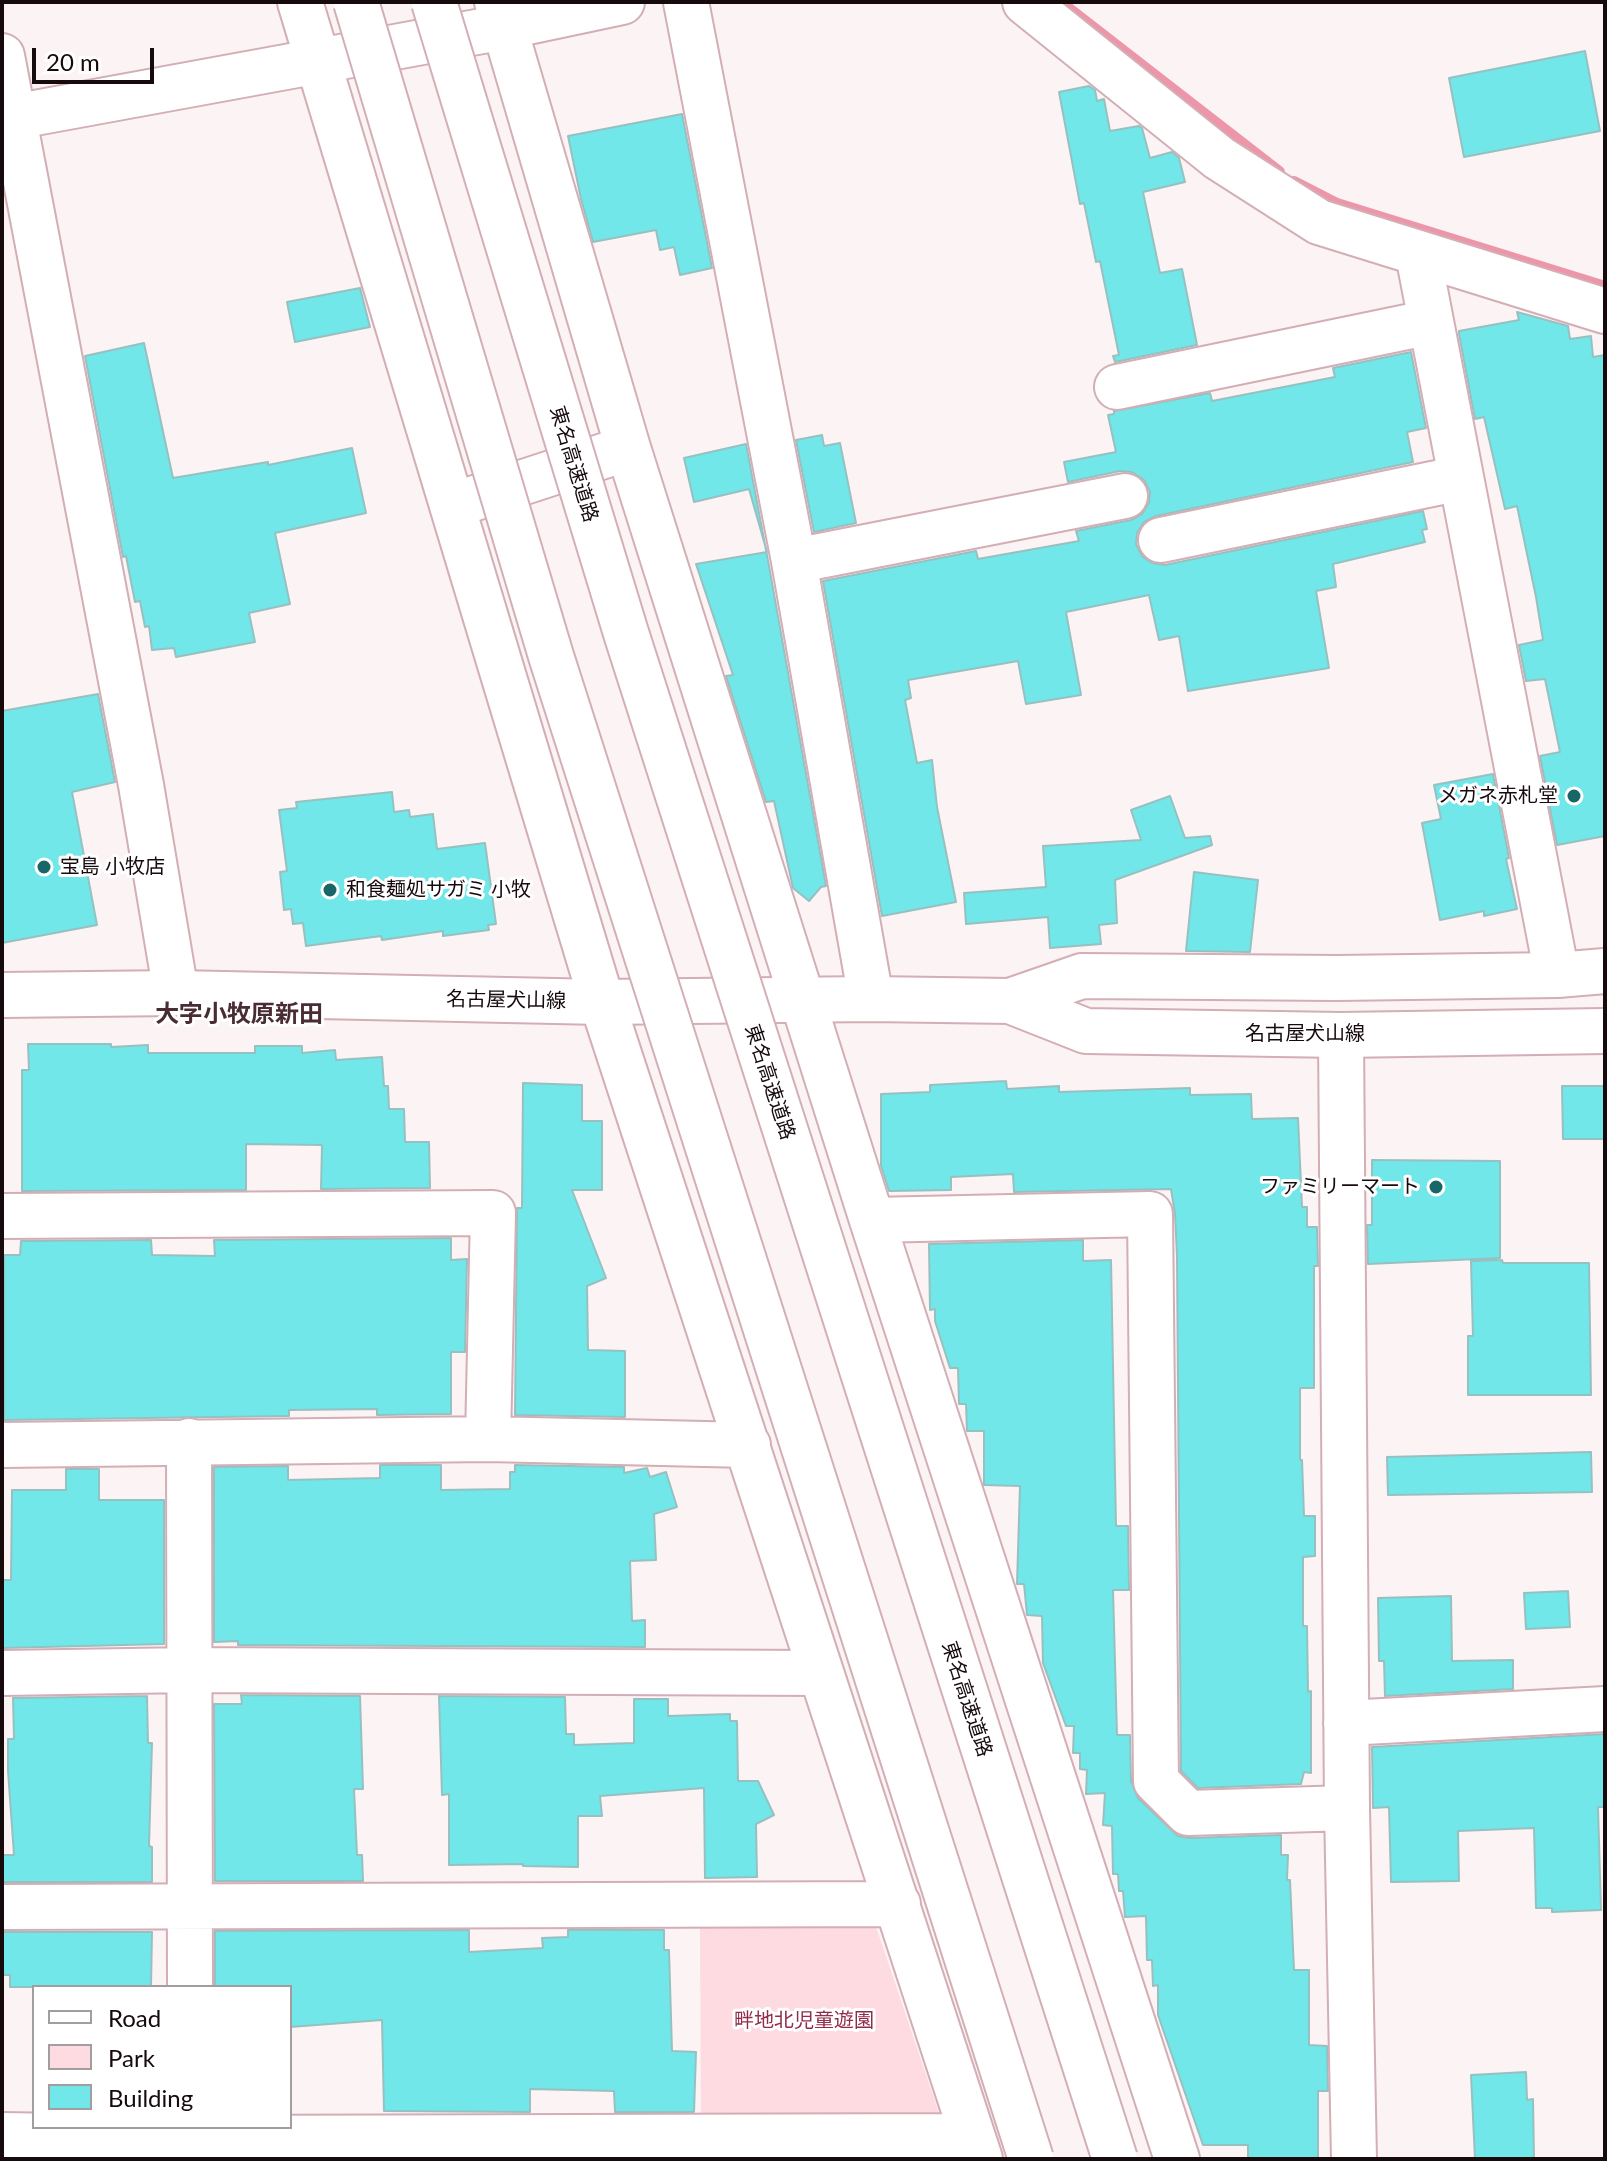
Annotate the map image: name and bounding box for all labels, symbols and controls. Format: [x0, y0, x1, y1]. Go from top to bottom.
scale bar [36, 32, 158, 82]
text: 20 m [46, 47, 100, 76]
street label: 東名高速道路 [545, 403, 603, 525]
place label: メガネ赤札堂 [1438, 784, 1558, 808]
marker: メガネ赤札堂 [1565, 787, 1583, 805]
place label: 宝島 小牧店 [60, 855, 165, 879]
marker: 宝島 小牧店 [35, 858, 53, 876]
place label: 和食麺処サガミ 小牧 [346, 878, 531, 902]
marker: 和食麺処サガミ 小牧 [321, 881, 339, 899]
street label: 名古屋犬山線 [446, 987, 566, 1013]
district label: 大字小牧原新田 [155, 1000, 323, 1028]
street label: 東名高速道路 [740, 1021, 800, 1143]
street label: 名古屋犬山線 [1245, 1022, 1365, 1046]
place label: ファミリーマート [1260, 1175, 1420, 1199]
marker: ファミリーマート [1427, 1178, 1445, 1196]
street label: 東名高速道路 [937, 1638, 997, 1760]
legend [32, 1985, 292, 2129]
text: Road [108, 2003, 161, 2032]
park label: 畔地北児童遊園 [734, 2009, 874, 2033]
text: Park [108, 2043, 155, 2072]
text: Building [108, 2083, 193, 2112]

